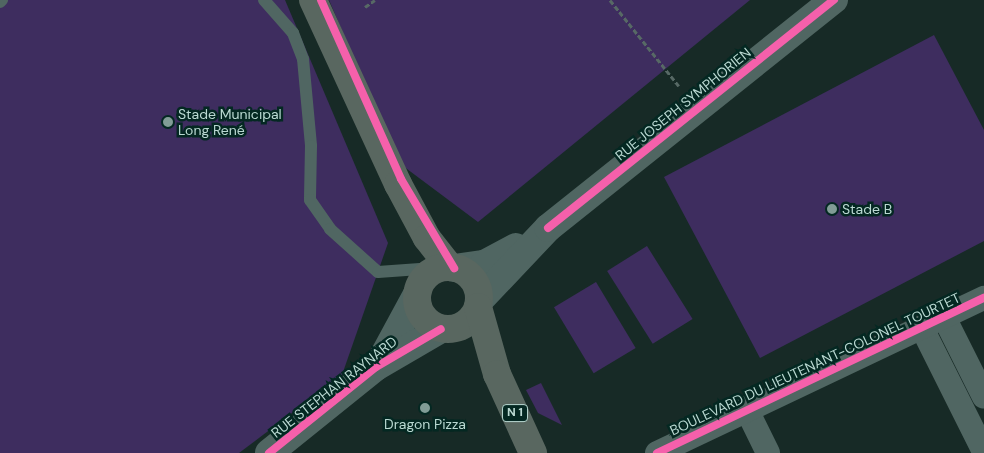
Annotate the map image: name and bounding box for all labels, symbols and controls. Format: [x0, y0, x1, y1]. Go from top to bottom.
street label: RUE JOSEPH SYMPHORIEN [612, 44, 754, 164]
place label: Stade Municipal Long René [178, 106, 282, 138]
marker: Stade Municipal Long René [162, 116, 174, 128]
place label: Stade B [842, 201, 892, 217]
marker: Stade B [826, 203, 838, 215]
street label: BOULEVARD DU LIEUTENANT-COLONEL TOURTET [667, 289, 963, 439]
street label: RUE STEPHAN RAYNARD [268, 333, 400, 441]
marker: Dragon Pizza [419, 402, 431, 414]
road number: N 1 [501, 403, 529, 422]
place label: Dragon Pizza [384, 416, 466, 432]

